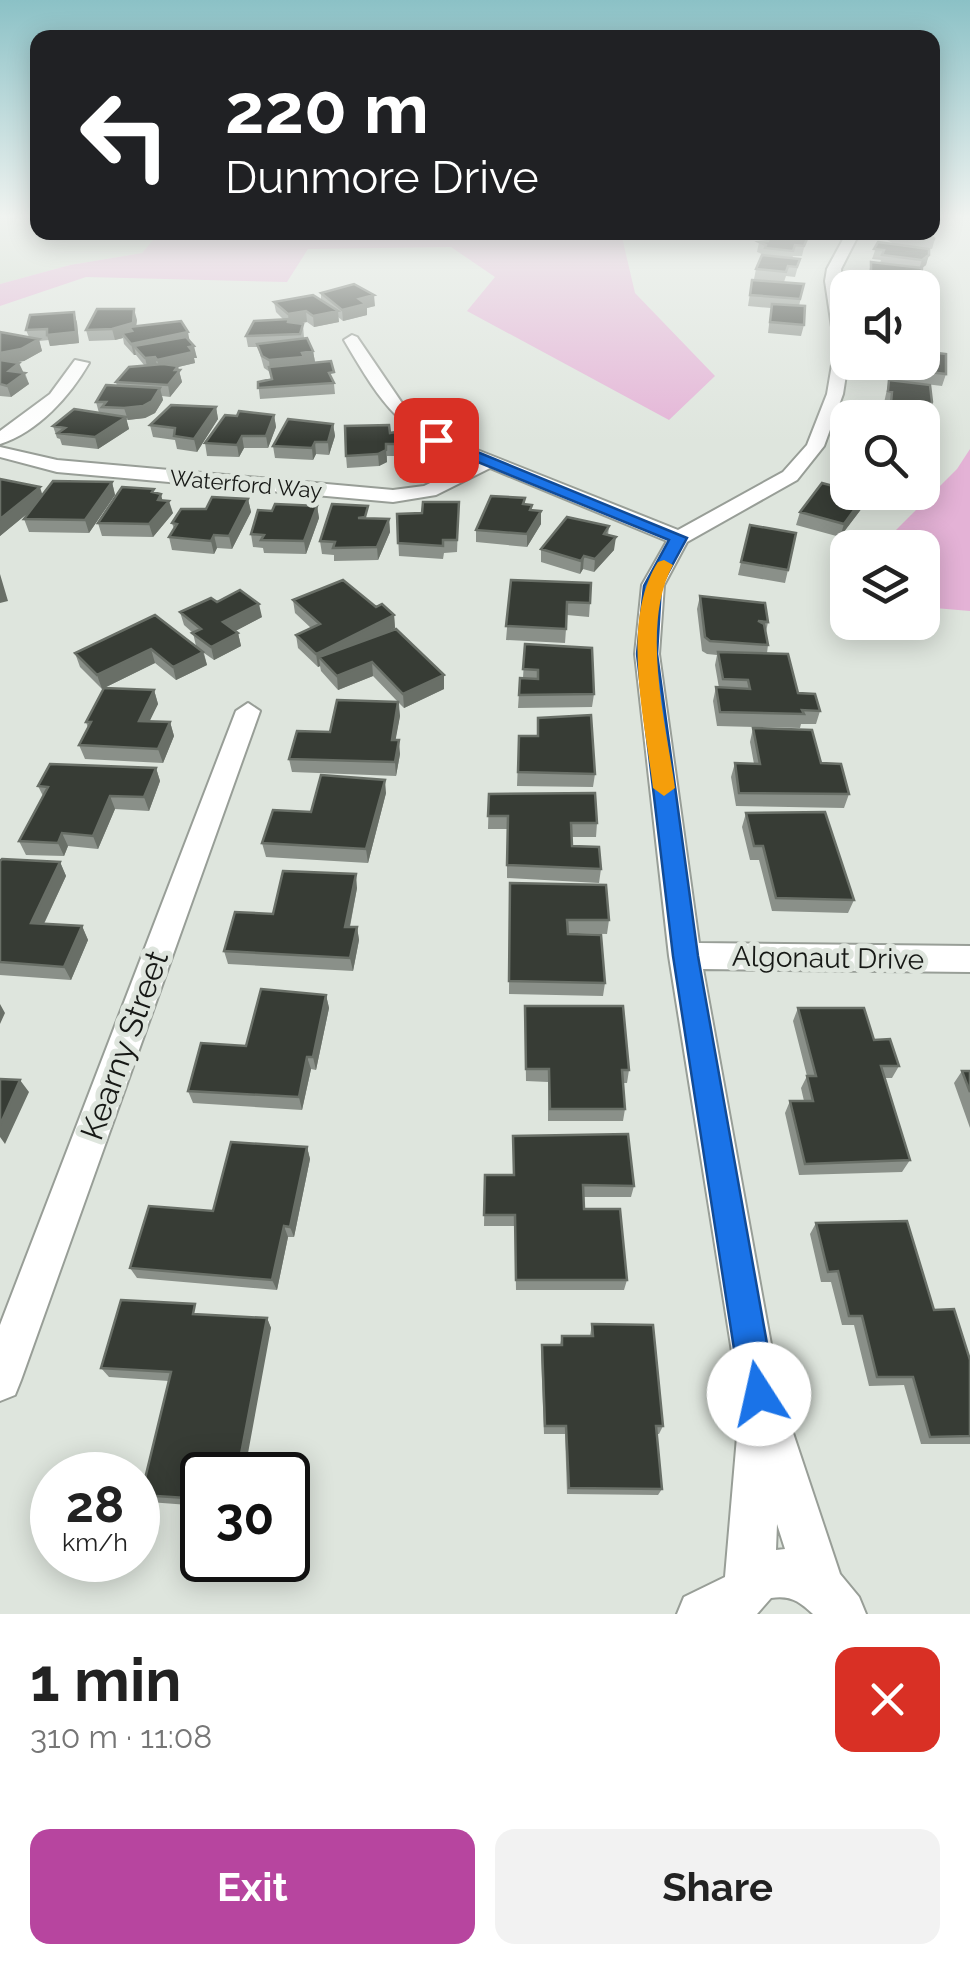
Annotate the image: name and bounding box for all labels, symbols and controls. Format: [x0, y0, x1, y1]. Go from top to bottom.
text: 220 m [225, 67, 429, 149]
icon: left [60, 70, 190, 200]
text: Dunmore Drive [225, 151, 539, 204]
map controls [830, 270, 940, 640]
button: sound [830, 270, 940, 380]
pin [394, 398, 479, 483]
button: search [830, 400, 940, 510]
icon: arrive [409, 413, 464, 468]
street label: Waterford Way [169, 464, 323, 504]
button: layers [830, 530, 940, 640]
street label: Algonaut Drive [732, 940, 924, 976]
street label: Kearny Street [73, 945, 175, 1145]
position arrow [707, 1342, 811, 1446]
speed limit sign: 30 [180, 1452, 310, 1582]
text: 28 [66, 1475, 124, 1534]
text: km/h [62, 1527, 128, 1557]
text: 1 min [30, 1645, 181, 1715]
button: close [835, 1647, 940, 1752]
text: 310 m · 11:08 [30, 1718, 212, 1755]
button: Exit [30, 1829, 475, 1944]
button: Share [495, 1829, 940, 1944]

